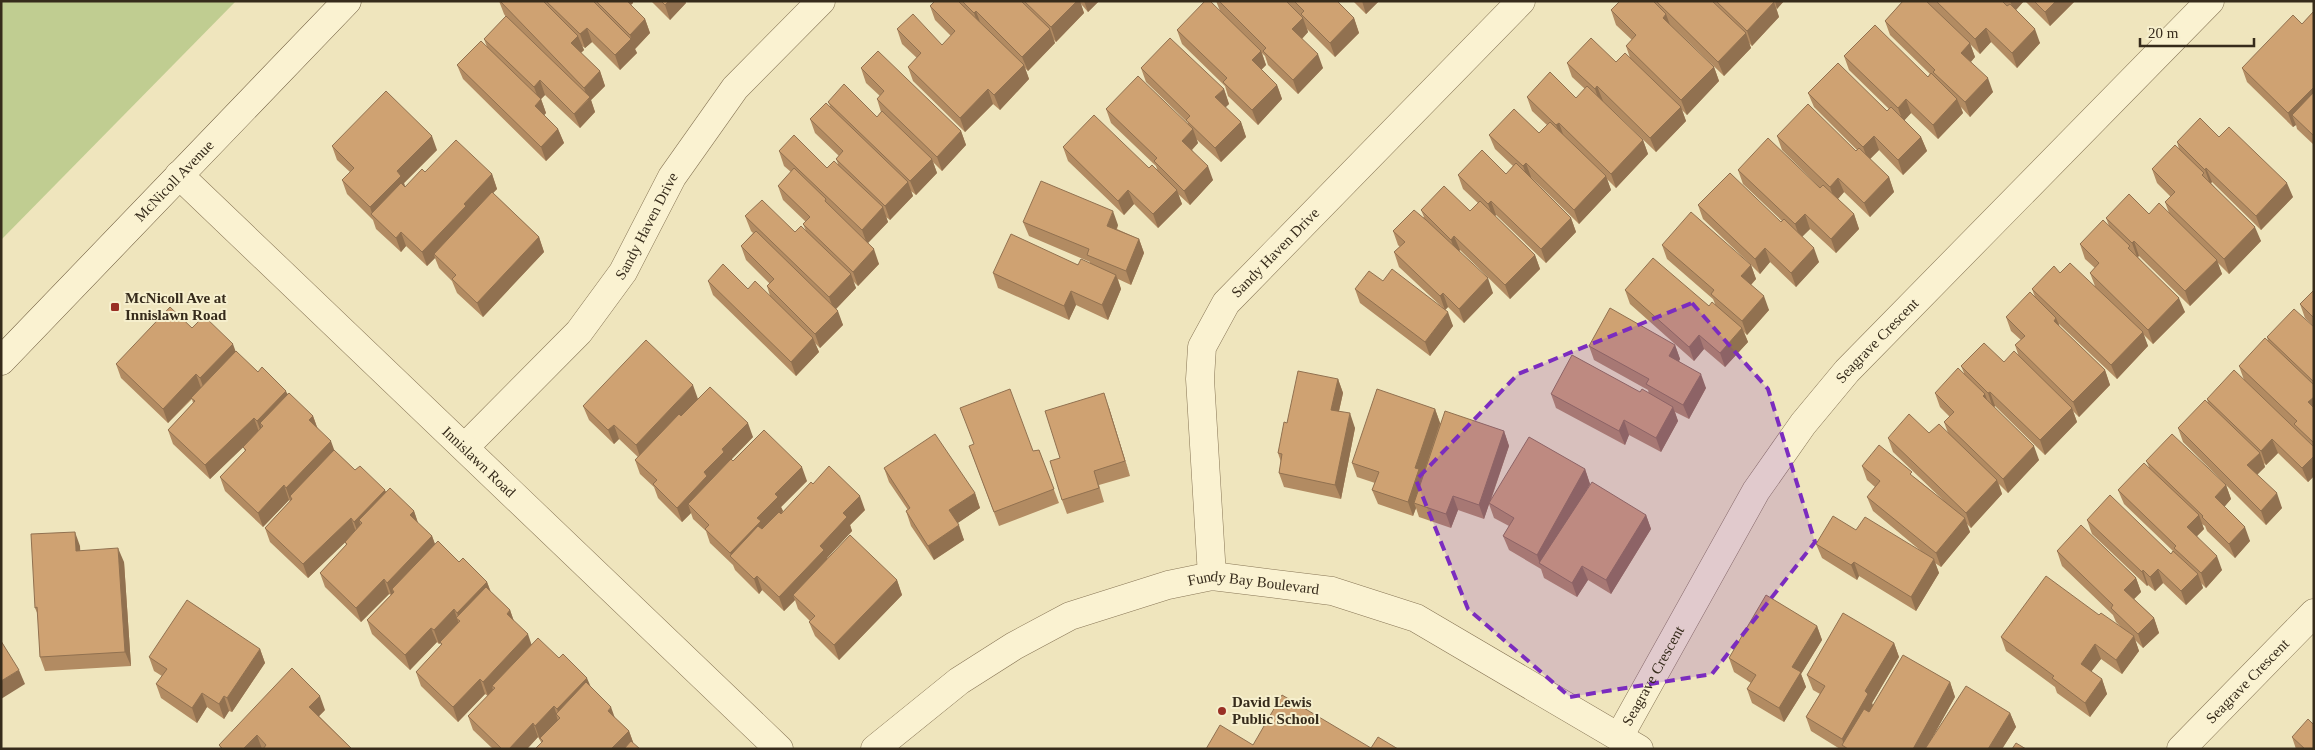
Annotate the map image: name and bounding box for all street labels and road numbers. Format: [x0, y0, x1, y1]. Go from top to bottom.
street label: McNicoll Avenue [132, 137, 217, 225]
street label: Sandy Haven Drive [612, 169, 681, 283]
street label: Sandy Haven Drive [1228, 204, 1323, 301]
street label: Seagrave Crescent [1833, 295, 1922, 386]
street label: Innislawn Road [439, 423, 519, 501]
street label: Fundy Bay Boulevard [1186, 568, 1320, 597]
street label: Seagrave Crescent [1619, 623, 1688, 728]
street label: Seagrave Crescent [2203, 635, 2293, 726]

